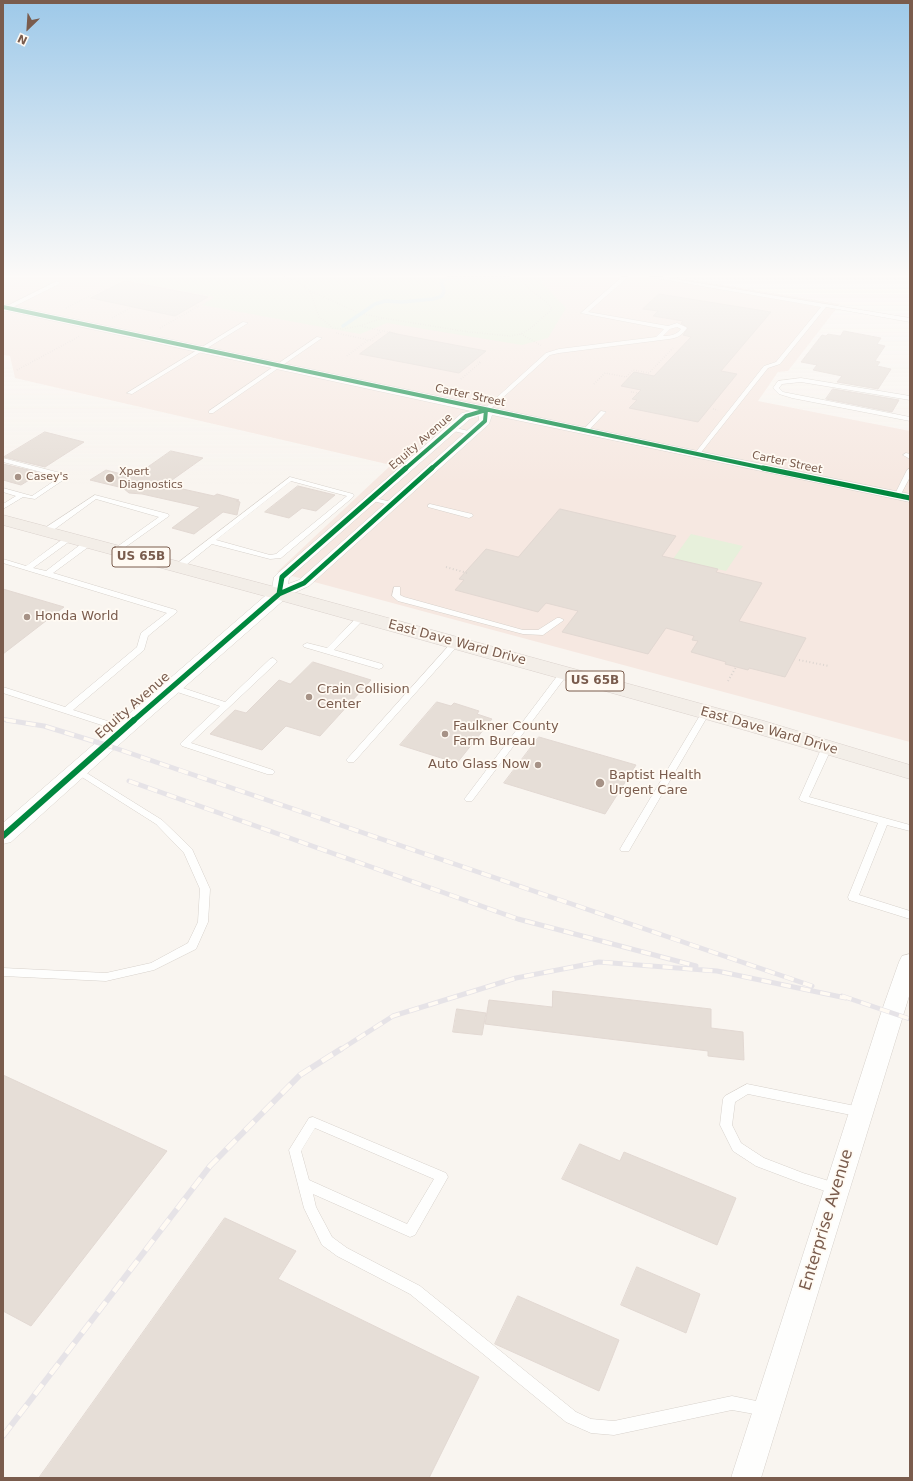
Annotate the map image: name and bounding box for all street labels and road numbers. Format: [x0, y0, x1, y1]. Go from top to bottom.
street label: Carter Street [434, 382, 506, 410]
street label: Equity Avenue [387, 411, 455, 473]
street label: Carter Street [751, 449, 823, 477]
road number: US 65B [112, 547, 170, 567]
street label: East Dave Ward Drive [386, 617, 528, 669]
street label: Equity Avenue [93, 669, 173, 743]
road number: US 65B [566, 671, 624, 691]
street label: East Dave Ward Drive [699, 704, 839, 758]
street label: Enterprise Avenue [796, 1147, 858, 1293]

